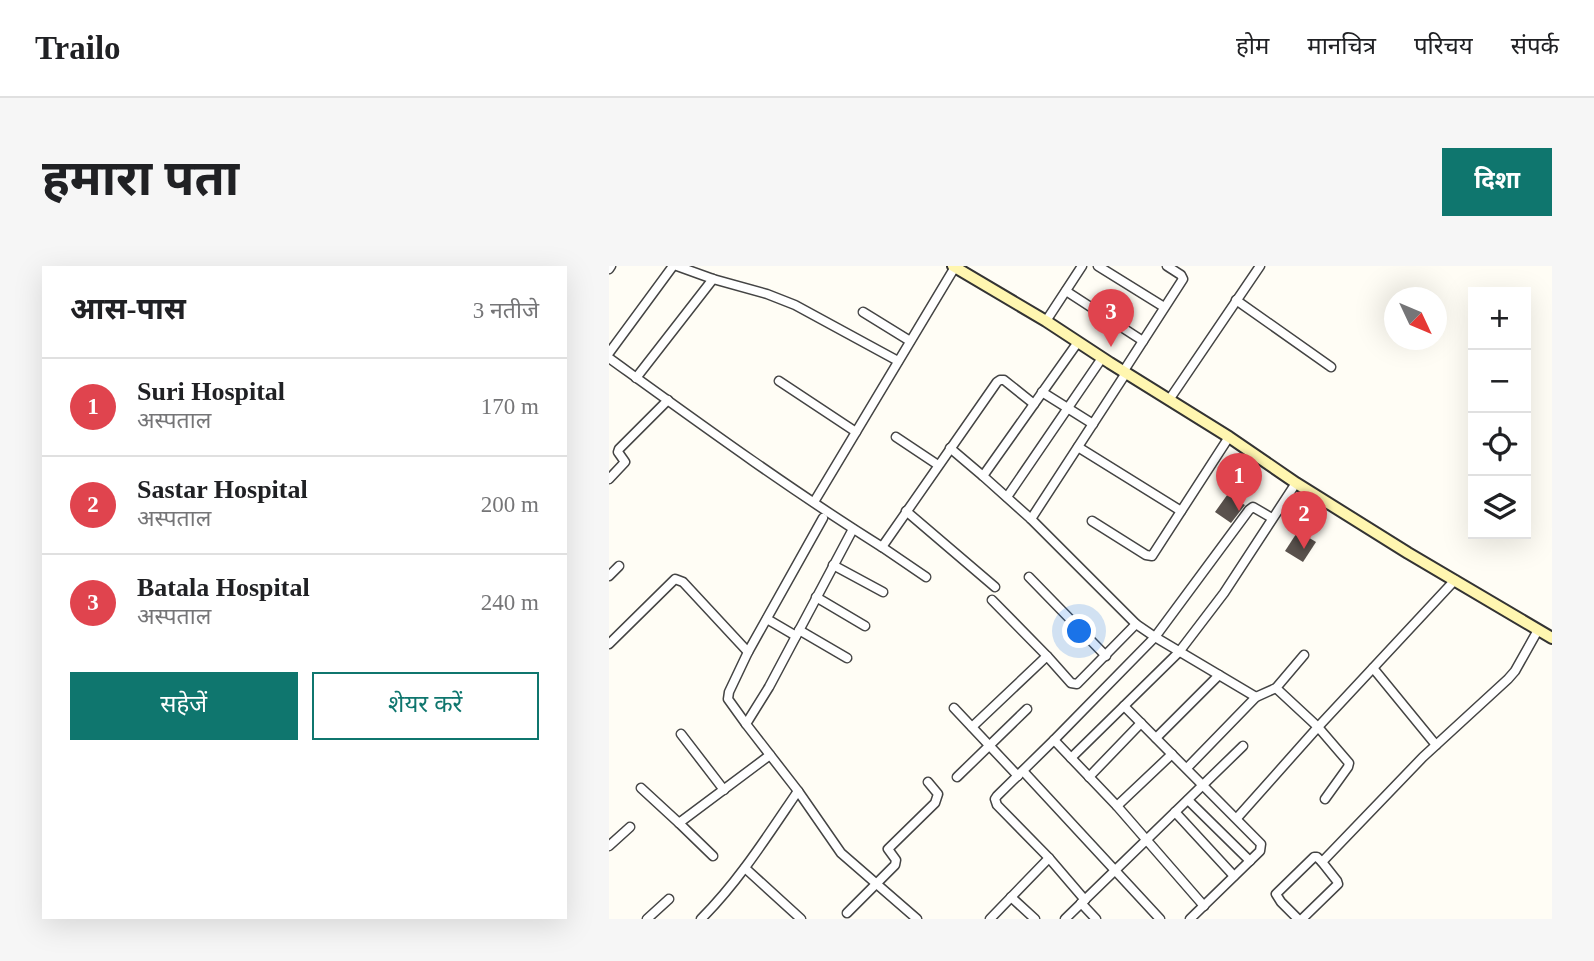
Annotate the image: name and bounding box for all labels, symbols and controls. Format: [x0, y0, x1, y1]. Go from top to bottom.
text: Trailo [35, 30, 121, 66]
text: होम [1236, 33, 1269, 59]
text: मानचित्र [1307, 33, 1376, 59]
text: परिचय [1414, 33, 1473, 59]
text: संपर्क [1511, 33, 1559, 59]
button: दिशा [1442, 148, 1552, 216]
text: हमारा पता [42, 151, 239, 206]
north arrow [1384, 287, 1447, 350]
map controls [1468, 287, 1531, 539]
button: + [1468, 287, 1531, 350]
pin: 3 [1088, 289, 1134, 347]
text: आस-पास [70, 292, 186, 325]
text: 3 नतीजे [473, 298, 539, 323]
button: − [1468, 350, 1531, 413]
text: Suri Hospital [137, 377, 285, 406]
text: 1 [87, 394, 99, 419]
text: 170 m [481, 394, 539, 419]
text: अस्पताल [137, 408, 211, 433]
button: locate [1468, 413, 1531, 476]
pin: 1 [1216, 453, 1262, 511]
text: Sastar Hospital [137, 475, 308, 504]
button: layers [1468, 476, 1531, 539]
pin: 2 [1281, 491, 1327, 549]
text: 2 [87, 492, 99, 517]
text: 200 m [481, 492, 539, 517]
text: अस्पताल [137, 506, 211, 531]
text: Batala Hospital [137, 573, 310, 602]
text: 3 [87, 590, 99, 615]
text: 240 m [481, 590, 539, 615]
text: अस्पताल [137, 604, 211, 629]
your location [1062, 614, 1096, 648]
button: सहेजें [70, 672, 298, 740]
button: शेयर करें [312, 672, 539, 740]

